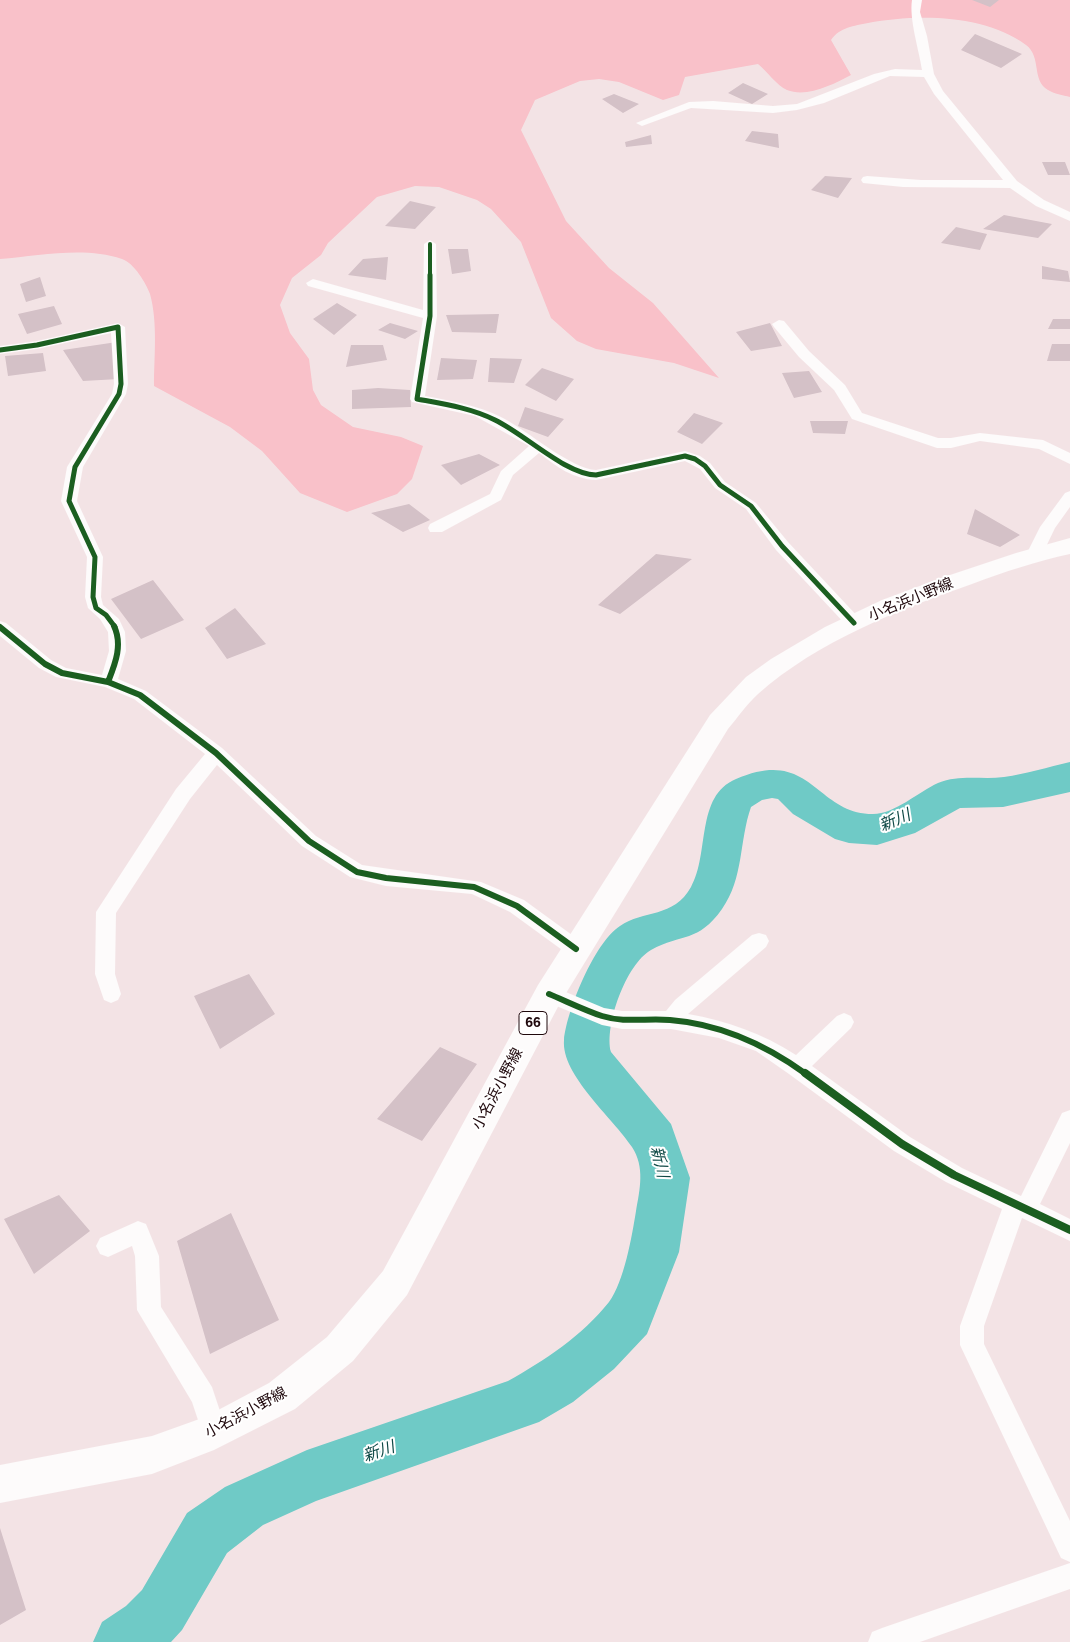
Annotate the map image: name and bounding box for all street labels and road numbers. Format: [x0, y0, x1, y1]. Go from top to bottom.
street label: 小名浜小野線 [866, 575, 956, 625]
road number: 66 [519, 1011, 547, 1034]
street label: 小名浜小野線 [469, 1045, 527, 1133]
street label: 小名浜小野線 [202, 1384, 290, 1442]

